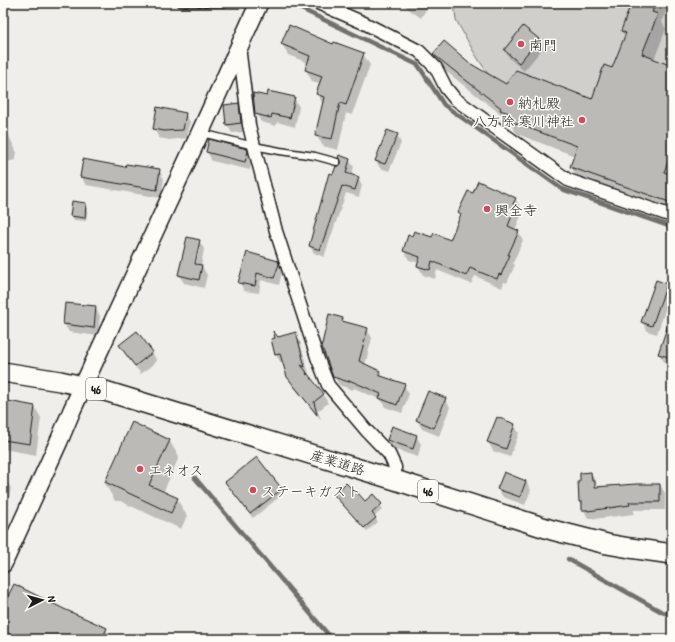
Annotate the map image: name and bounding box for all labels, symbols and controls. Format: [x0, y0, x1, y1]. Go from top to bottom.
place label: 南門 [529, 35, 557, 54]
marker: 南門 [516, 39, 526, 49]
place label: 納札殿 [518, 93, 560, 112]
marker: 納札殿 [505, 97, 515, 107]
place label: 八方除 寒川神社 [473, 111, 574, 130]
marker: 八方除 寒川神社 [577, 115, 587, 125]
place label: 興全寺 [495, 200, 537, 219]
marker: 興全寺 [482, 204, 492, 214]
road number: 46 [86, 378, 106, 400]
street label: 産業道路 [308, 445, 368, 479]
place label: エネオス [148, 460, 203, 479]
marker: エネオス [135, 464, 145, 474]
road number: 46 [418, 480, 438, 502]
place label: ステーキガスト [261, 481, 361, 500]
marker: ステーキガスト [248, 485, 258, 495]
north arrow [22, 580, 62, 620]
text: N [45, 595, 59, 603]

